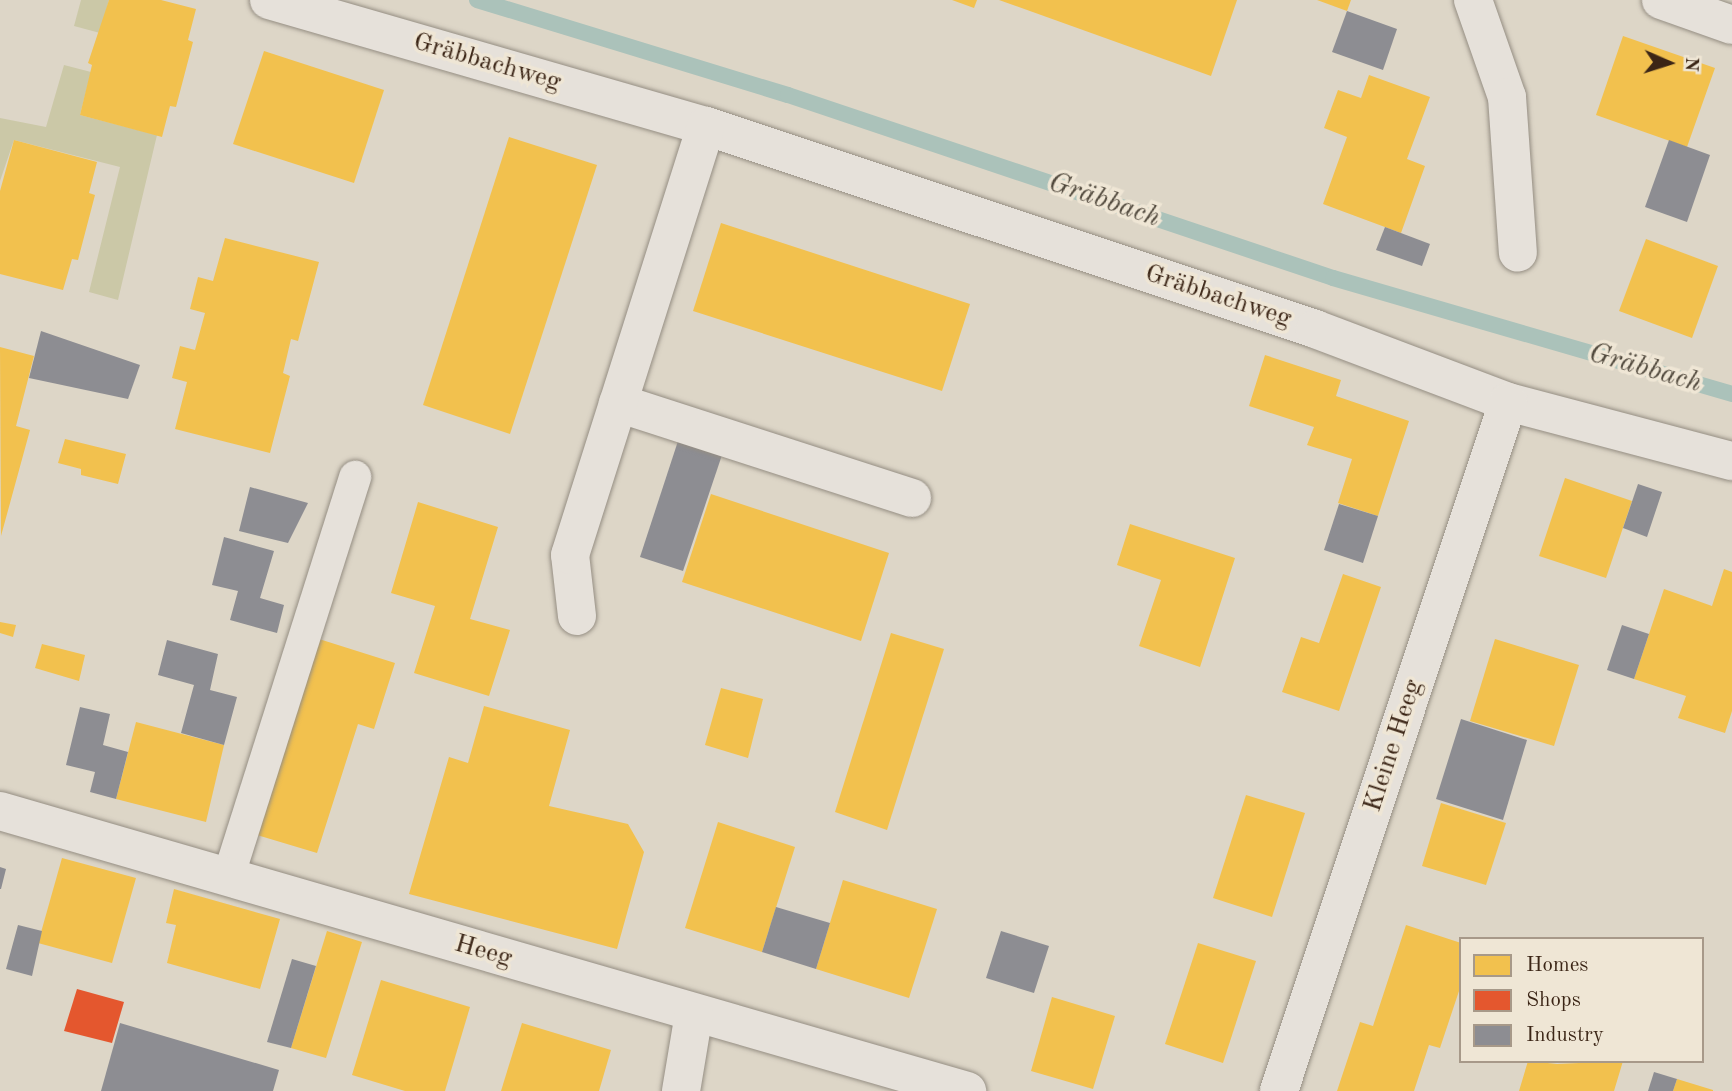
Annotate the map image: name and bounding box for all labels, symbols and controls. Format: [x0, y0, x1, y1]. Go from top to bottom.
street label: Gräbbachweg [410, 27, 564, 99]
north arrow [1634, 28, 1704, 98]
text: N [1681, 56, 1700, 72]
water label: Gräbbach [1044, 166, 1164, 236]
street label: Gräbbachweg [1141, 259, 1295, 335]
water label: Gräbbach [1585, 337, 1705, 401]
street label: Kleine Heeg [1358, 676, 1430, 816]
street label: Heeg [451, 929, 515, 975]
legend [1459, 937, 1704, 1063]
text: Homes [1526, 955, 1588, 976]
text: Shops [1526, 990, 1581, 1011]
text: Industry [1526, 1025, 1604, 1046]

